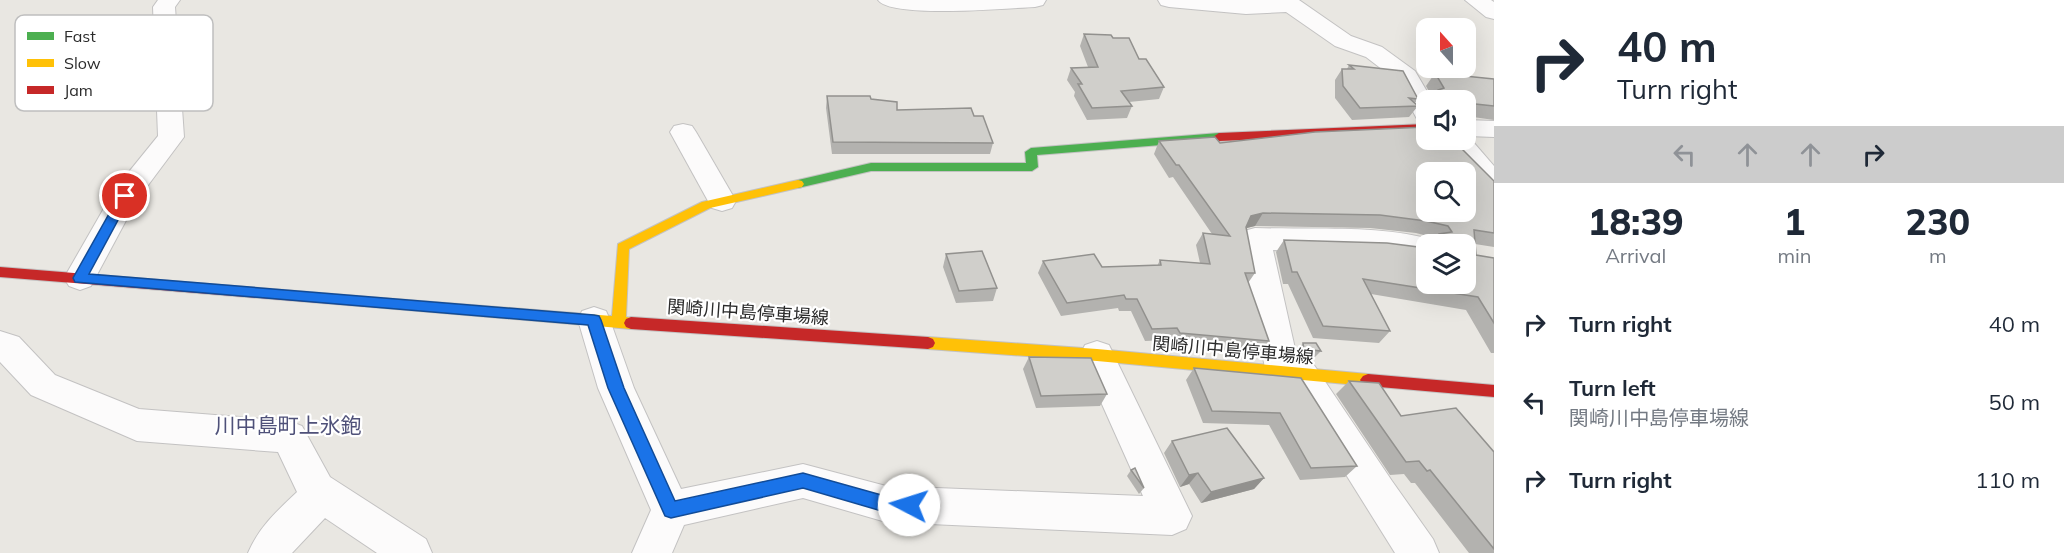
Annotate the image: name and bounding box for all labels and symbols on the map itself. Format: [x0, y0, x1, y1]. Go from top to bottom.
legend [15, 15, 213, 111]
north arrow [1416, 18, 1476, 78]
text: Fast [64, 26, 96, 46]
text: Slow [64, 53, 101, 73]
text: Jam [64, 80, 93, 100]
pin [99, 170, 150, 221]
street label: 関崎川中島停車場線 [666, 295, 830, 329]
street label: 関崎川中島停車場線 [1151, 331, 1315, 369]
district label: 川中島町上氷鉋 [215, 412, 362, 438]
position arrow [877, 473, 941, 537]

